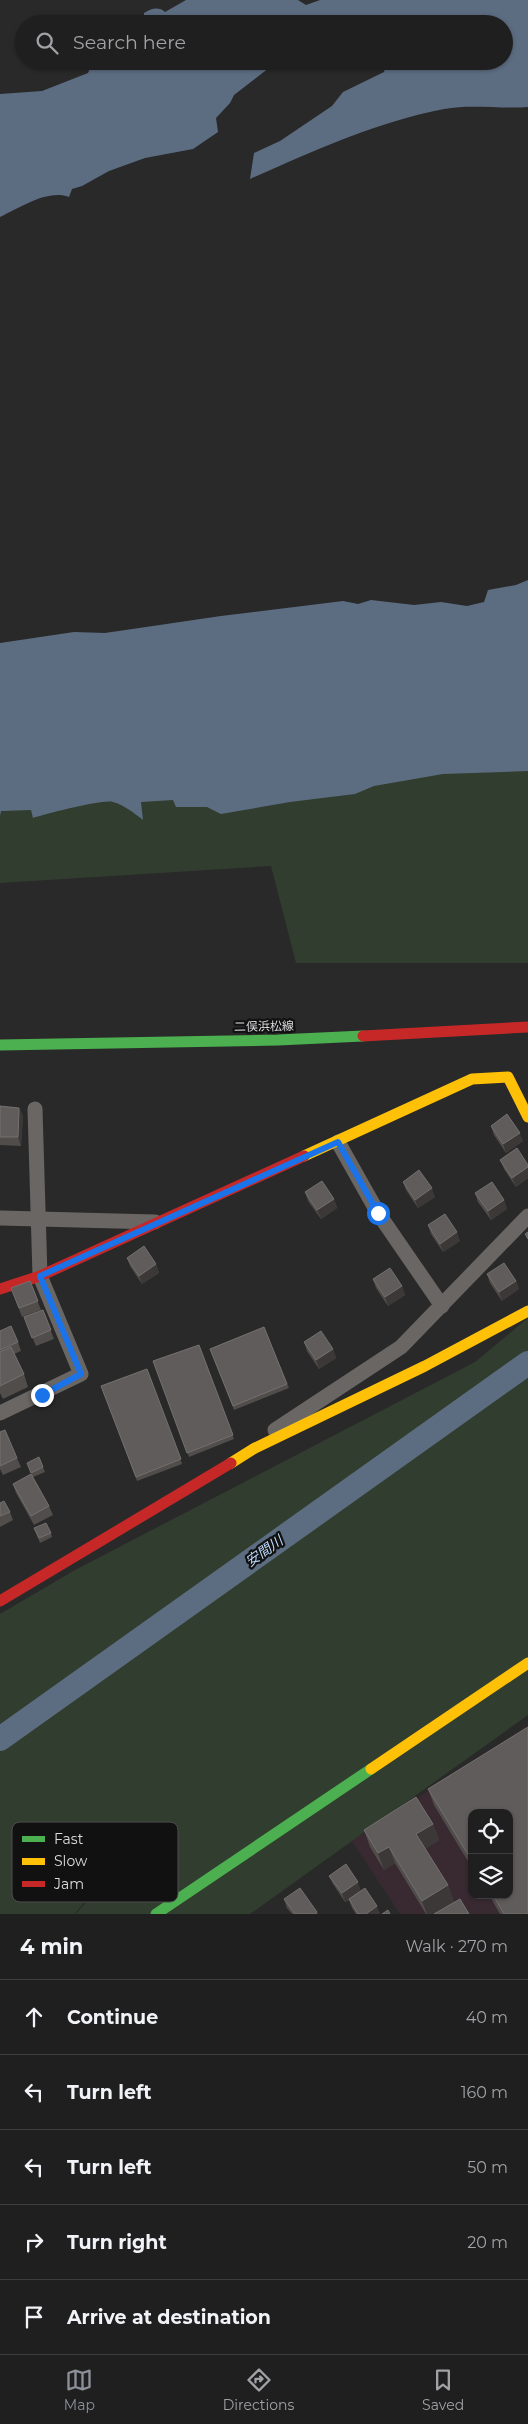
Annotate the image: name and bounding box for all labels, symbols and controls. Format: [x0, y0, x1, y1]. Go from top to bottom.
search box [15, 15, 513, 70]
icon: search [33, 29, 61, 57]
text: Search here [73, 31, 186, 54]
street label: 二俣浜松線 [234, 1018, 294, 1034]
route start [367, 1202, 390, 1225]
route end [31, 1384, 54, 1407]
water label: 安間川 [242, 1530, 288, 1570]
map controls [468, 1809, 513, 1899]
button: locate [468, 1809, 513, 1854]
legend [12, 1822, 178, 1902]
text: Fast [54, 1830, 84, 1848]
text: Slow [54, 1852, 88, 1870]
button: layers [468, 1854, 513, 1899]
text: Jam [53, 1875, 84, 1893]
text: 4 min [20, 1934, 83, 1959]
text: Walk · 270 m [405, 1937, 508, 1956]
icon: ahead [20, 2003, 48, 2031]
text: Continue [67, 2006, 158, 2029]
text: 40 m [466, 2008, 508, 2027]
icon: left [20, 2078, 48, 2106]
text: Turn left [67, 2081, 152, 2104]
text: 160 m [461, 2083, 508, 2102]
icon: left [20, 2153, 48, 2181]
text: Turn left [67, 2156, 152, 2179]
text: 50 m [467, 2158, 508, 2177]
icon: right [20, 2228, 48, 2256]
text: Turn right [67, 2231, 167, 2254]
text: 20 m [467, 2233, 508, 2252]
icon: arrive [20, 2303, 48, 2331]
text: Arrive at destination [67, 2306, 271, 2329]
tab: Map [64, 2366, 95, 2414]
tab: Directions [223, 2366, 294, 2414]
tab: Saved [422, 2366, 464, 2414]

